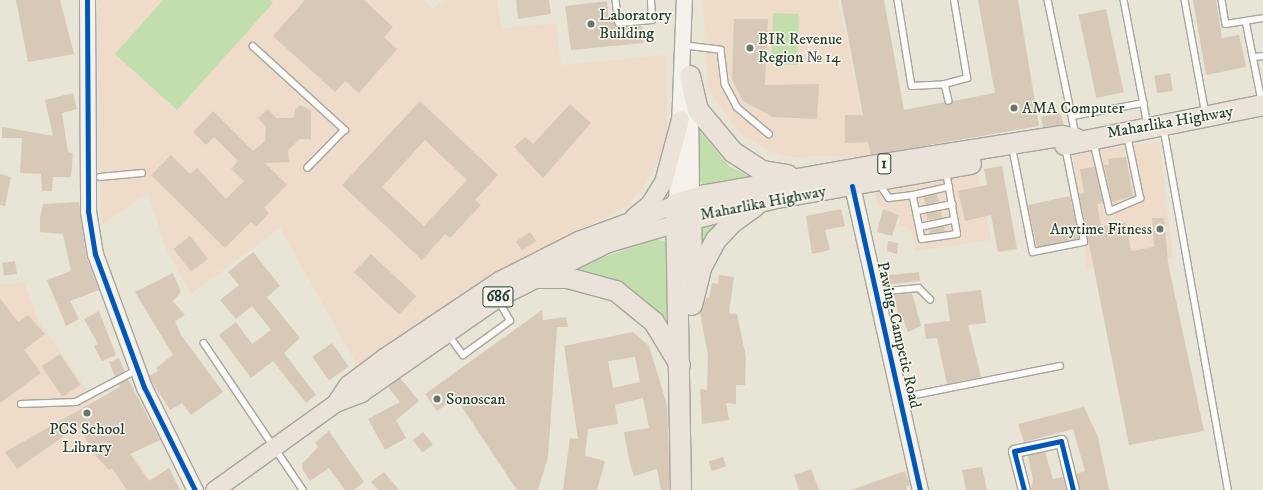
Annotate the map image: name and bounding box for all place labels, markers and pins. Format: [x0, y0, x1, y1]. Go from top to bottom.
place label: Laboratory Building [599, 5, 672, 43]
marker: Laboratory Building [586, 19, 596, 29]
place label: BIR Revenue Region № 14 [758, 29, 842, 67]
marker: BIR Revenue Region № 14 [745, 43, 755, 53]
place label: AMA Computer [1022, 98, 1124, 118]
marker: AMA Computer [1009, 103, 1019, 113]
place label: Anytime Fitness [1050, 219, 1152, 239]
marker: Anytime Fitness [1155, 224, 1165, 234]
place label: Sonoscan [446, 389, 506, 409]
marker: Sonoscan [431, 393, 443, 405]
marker: PCS School Library [82, 408, 92, 418]
place label: PCS School Library [49, 419, 125, 457]

